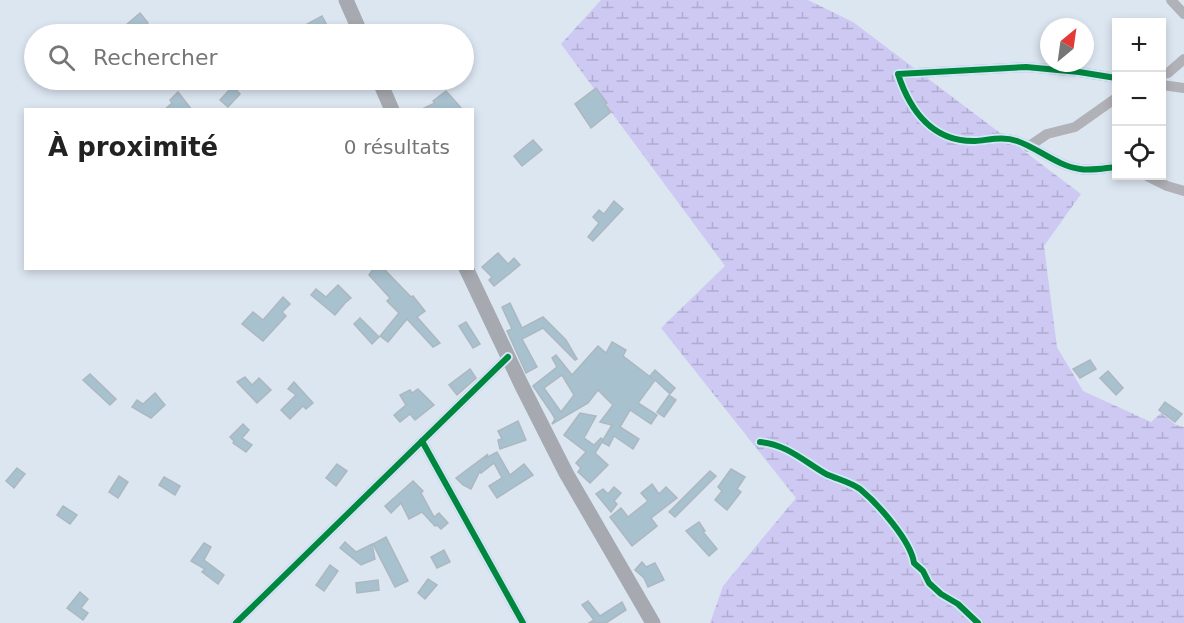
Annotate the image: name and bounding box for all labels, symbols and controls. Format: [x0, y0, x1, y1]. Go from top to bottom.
north arrow [1040, 18, 1094, 72]
map controls [1112, 18, 1166, 180]
button: + [1112, 18, 1166, 72]
search box [24, 24, 474, 90]
icon: search [45, 41, 78, 74]
text: Rechercher [93, 45, 218, 70]
button: − [1112, 72, 1166, 126]
button: locate [1112, 126, 1166, 180]
text: À proximité [48, 132, 218, 162]
text: 0 résultats [344, 135, 450, 159]

